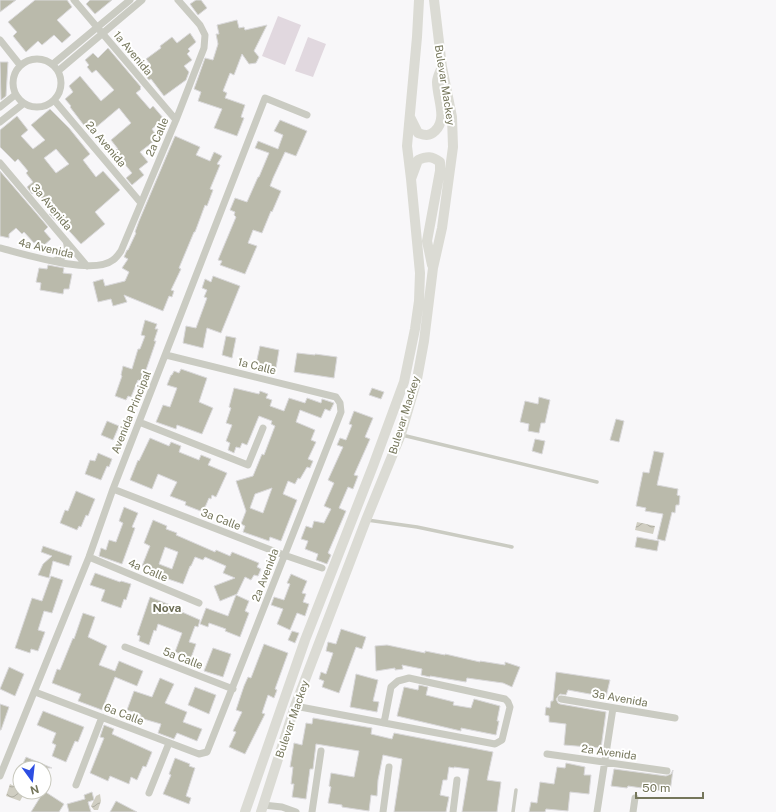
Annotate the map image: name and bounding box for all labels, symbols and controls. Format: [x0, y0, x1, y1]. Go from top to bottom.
street label: 1a Avenida [111, 29, 155, 77]
street label: Bulevar Mackey [433, 44, 457, 126]
street label: 2a Calle [143, 116, 171, 158]
street label: 2a Avenida [83, 119, 129, 169]
street label: 3a Avenida [29, 182, 75, 232]
street label: 4a Avenida [17, 236, 75, 260]
street label: 1a Calle [236, 355, 278, 377]
street label: Avenida Principal [109, 369, 153, 455]
street label: Bulevar Mackey [386, 374, 422, 456]
street label: 3a Calle [199, 506, 243, 532]
street label: 2a Avenida [249, 547, 281, 603]
street label: 4a Calle [126, 556, 170, 584]
district label: Nova [153, 601, 182, 615]
street label: 5a Calle [161, 645, 205, 671]
street label: Bulevar Mackey [273, 679, 311, 759]
street label: 3a Avenida [591, 687, 649, 709]
street label: 6a Calle [102, 701, 146, 727]
street label: 2a Avenida [581, 742, 637, 762]
north arrow [12, 760, 52, 800]
scale bar [636, 774, 703, 800]
text: 50 m [642, 781, 670, 795]
text: N [29, 783, 40, 797]

